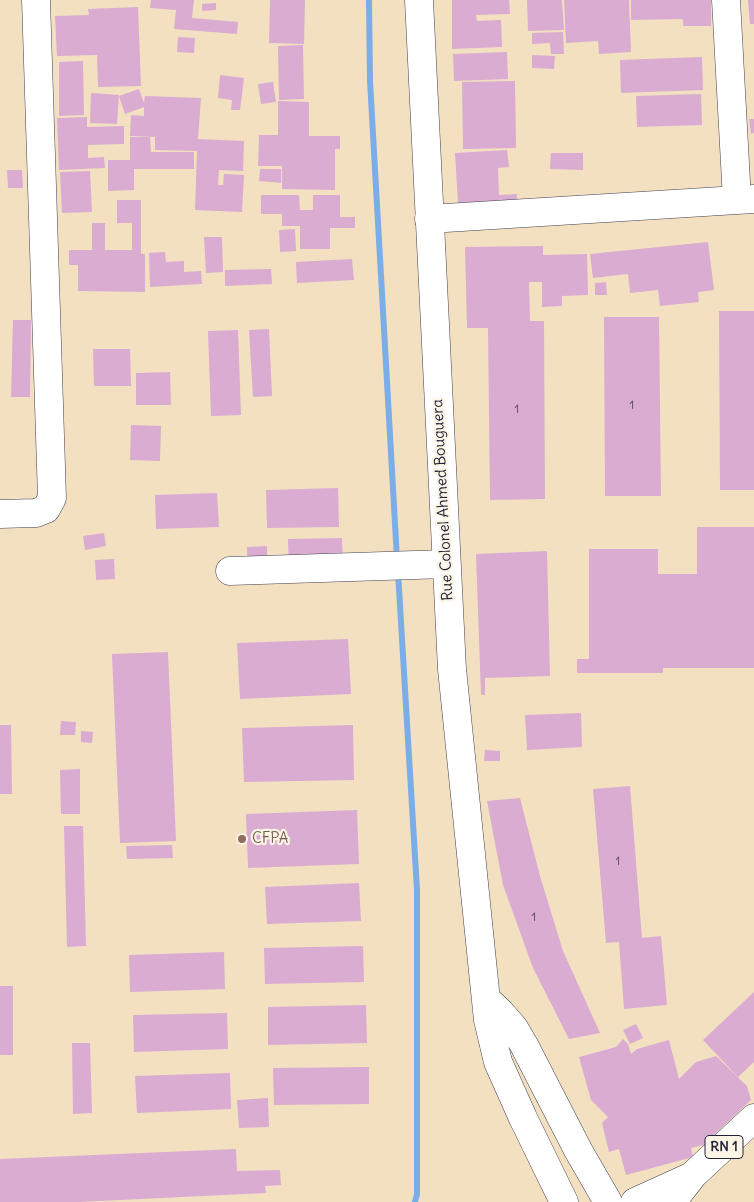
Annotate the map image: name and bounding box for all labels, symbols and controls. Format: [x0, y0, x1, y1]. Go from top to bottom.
street label: Rue Colonel Ahmed Bouguera [429, 399, 457, 601]
house number: 1 [630, 399, 634, 413]
house number: 1 [515, 403, 519, 417]
place label: CFPA [252, 830, 288, 848]
marker: CFPA [236, 833, 248, 845]
house number: 1 [616, 855, 620, 869]
house number: 1 [532, 911, 536, 925]
road number: RN 1 [705, 1136, 743, 1158]

